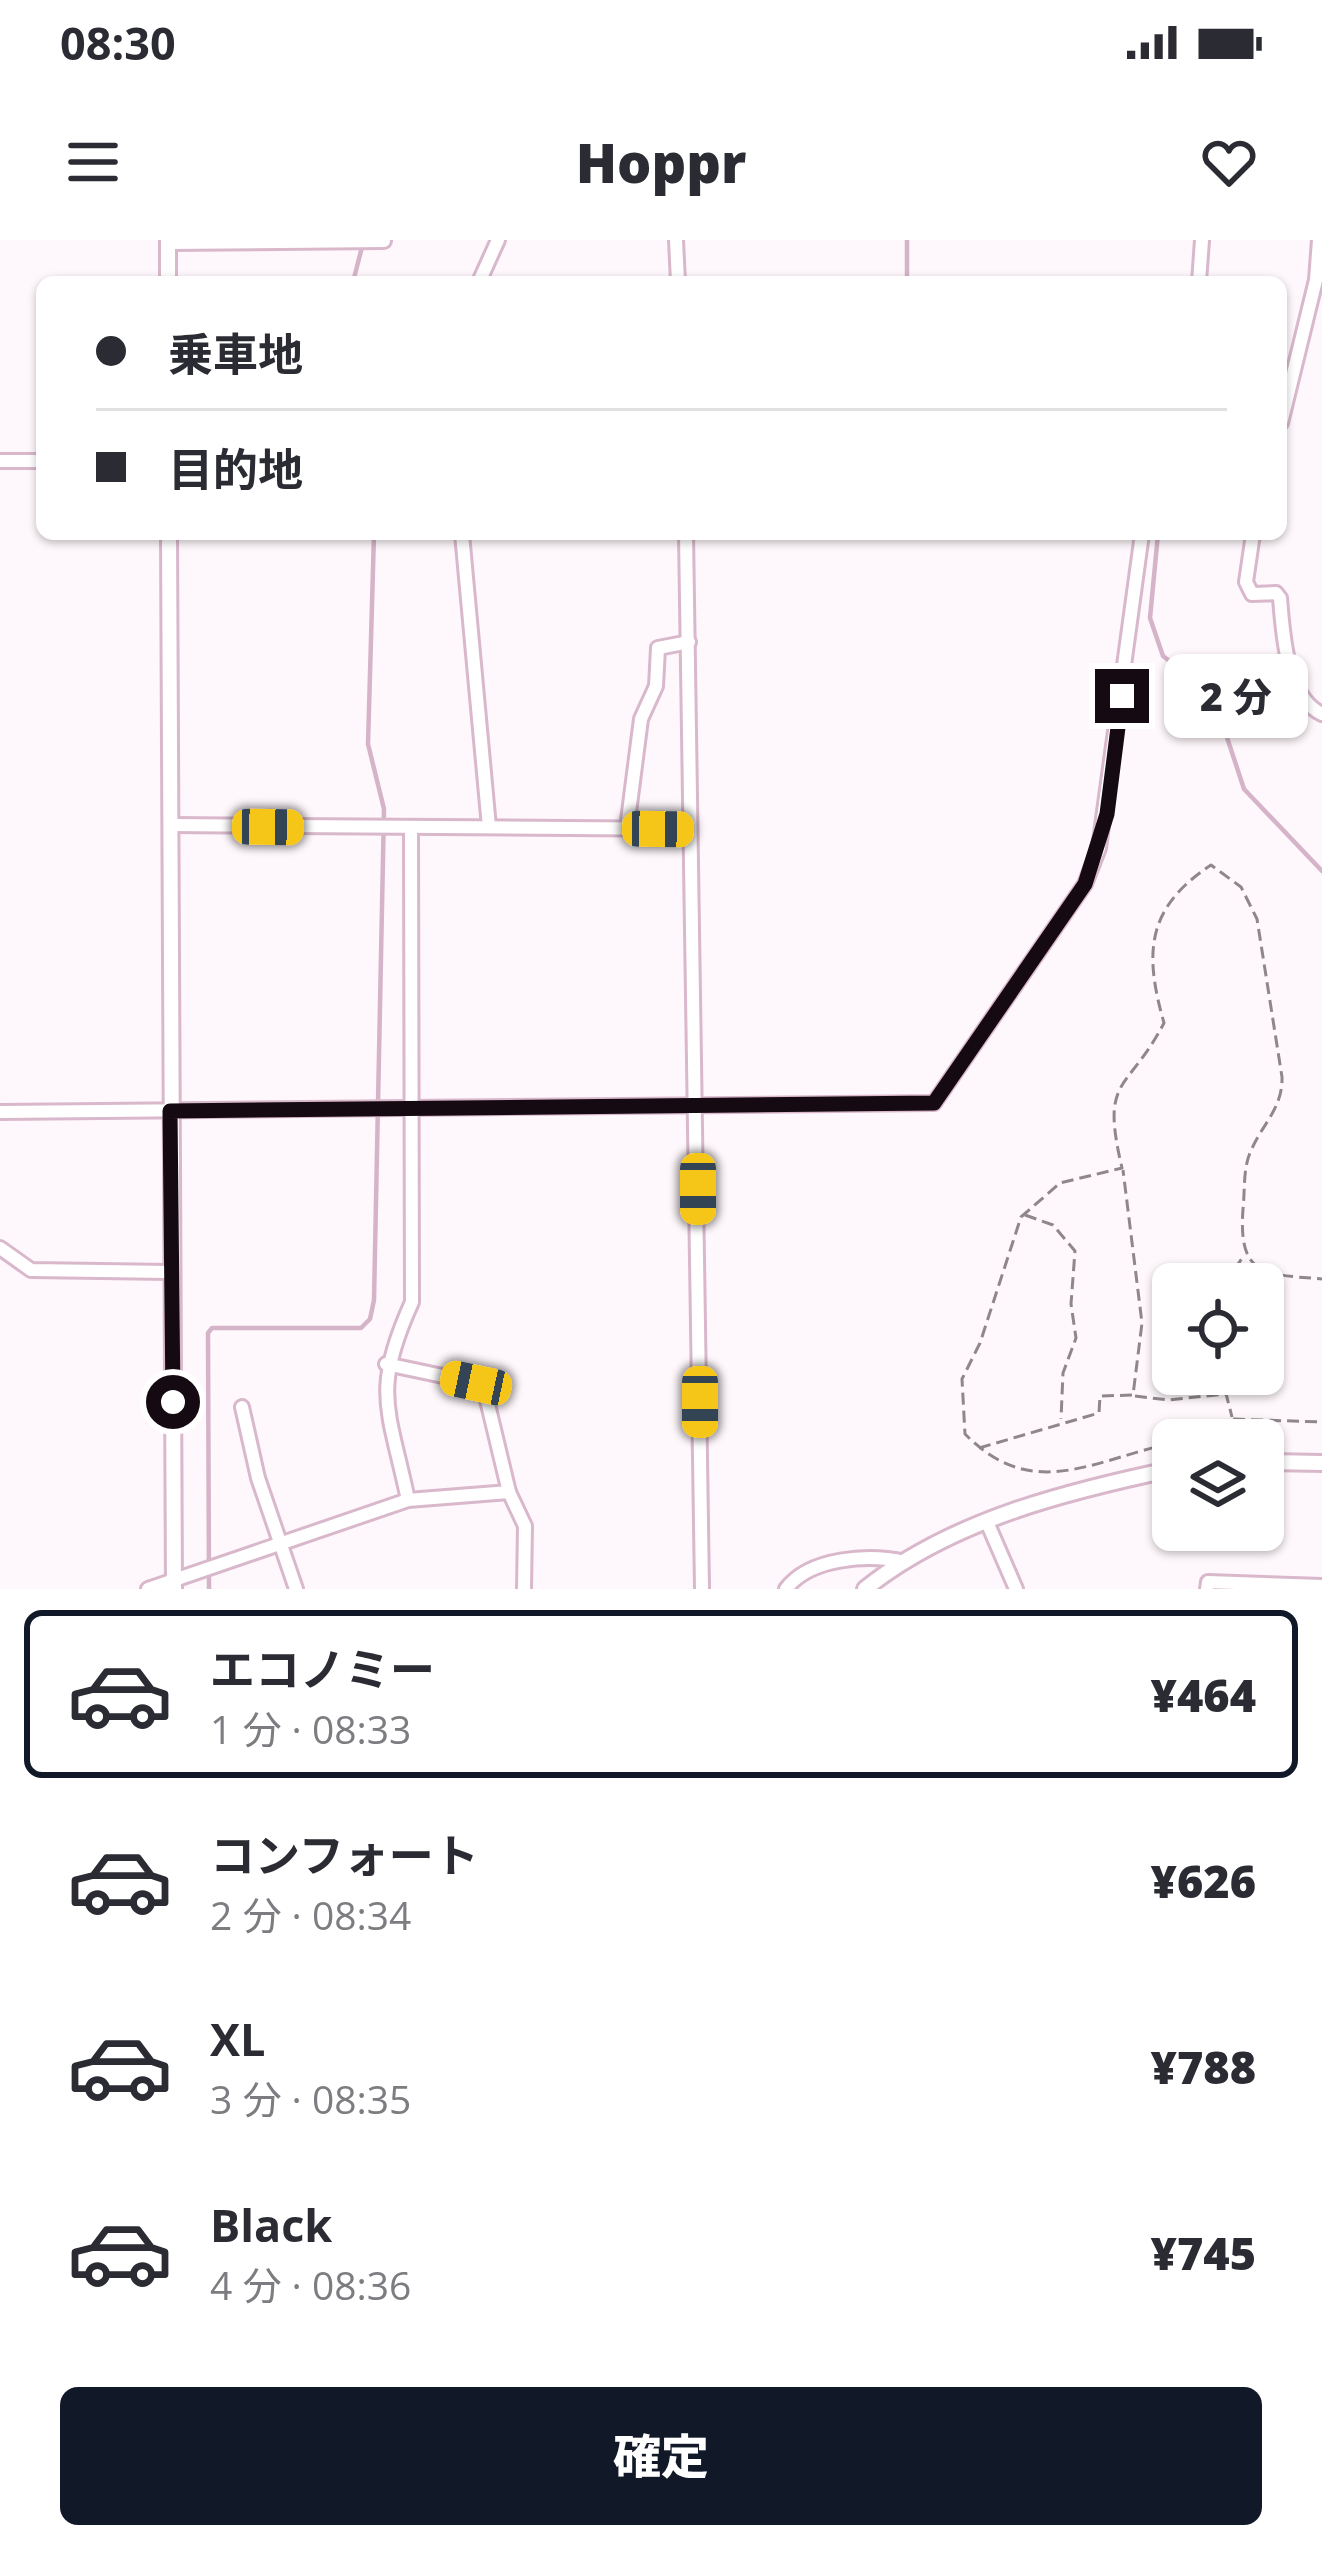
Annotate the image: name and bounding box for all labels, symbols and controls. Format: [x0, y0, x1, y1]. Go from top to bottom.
text: 08:30 [60, 12, 176, 73]
text: Hoppr [576, 125, 746, 199]
icon: menu [60, 129, 126, 195]
icon: heart [1196, 129, 1262, 195]
text: 乗車地 [168, 323, 303, 384]
text: 目的地 [168, 438, 303, 499]
callout: 2 分 [1164, 654, 1308, 738]
route end [1095, 669, 1149, 723]
text: 2 分 [1200, 669, 1272, 722]
car [232, 808, 304, 846]
car [622, 810, 694, 848]
car [680, 1153, 716, 1225]
map controls [1152, 1263, 1284, 1551]
button: locate [1152, 1263, 1284, 1395]
car [437, 1358, 515, 1408]
car [682, 1366, 718, 1438]
route start [146, 1375, 200, 1429]
button: layers [1152, 1419, 1284, 1551]
text: エコノミー [210, 1638, 435, 1699]
icon: car [66, 1640, 174, 1748]
text: ¥464 [1151, 1664, 1256, 1725]
text: 1 分 · 08:33 [210, 1702, 411, 1755]
text: コンフォート [210, 1824, 479, 1885]
icon: car [66, 1826, 174, 1934]
text: ¥626 [1151, 1850, 1256, 1911]
text: 2 分 · 08:34 [210, 1888, 411, 1941]
text: XL [210, 2008, 265, 2069]
icon: car [66, 2012, 174, 2120]
text: ¥788 [1151, 2036, 1256, 2097]
text: 3 分 · 08:35 [210, 2072, 411, 2125]
text: Black [210, 2194, 332, 2255]
icon: car [66, 2198, 174, 2306]
text: ¥745 [1151, 2222, 1256, 2283]
text: 4 分 · 08:36 [210, 2258, 411, 2311]
button: 確定 [60, 2387, 1262, 2525]

